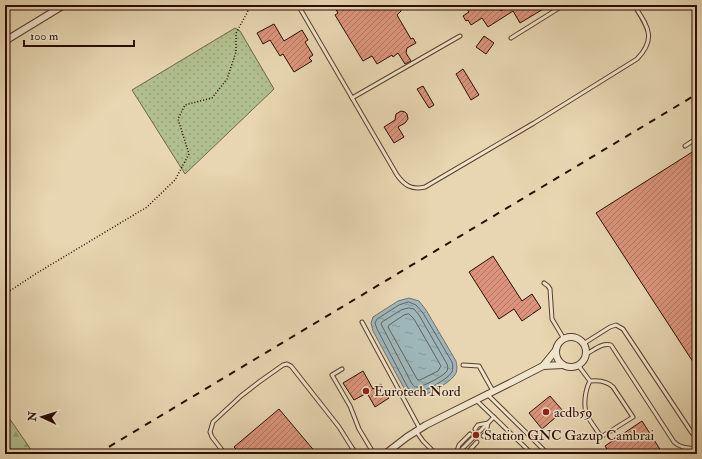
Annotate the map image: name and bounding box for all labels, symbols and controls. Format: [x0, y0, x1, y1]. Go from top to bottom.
scale bar [24, 22, 134, 48]
text: 100 m [30, 29, 59, 44]
place label: Eurotech Nord [374, 383, 461, 400]
marker: Eurotech Nord [361, 386, 371, 396]
north arrow [22, 397, 62, 437]
place label: acdb59 [554, 404, 592, 421]
marker: acdb59 [541, 407, 551, 417]
text: N [26, 410, 39, 423]
place label: Station GNC Gazup Cambrai [484, 427, 655, 445]
marker: Station GNC Gazup Cambrai [471, 430, 481, 440]

